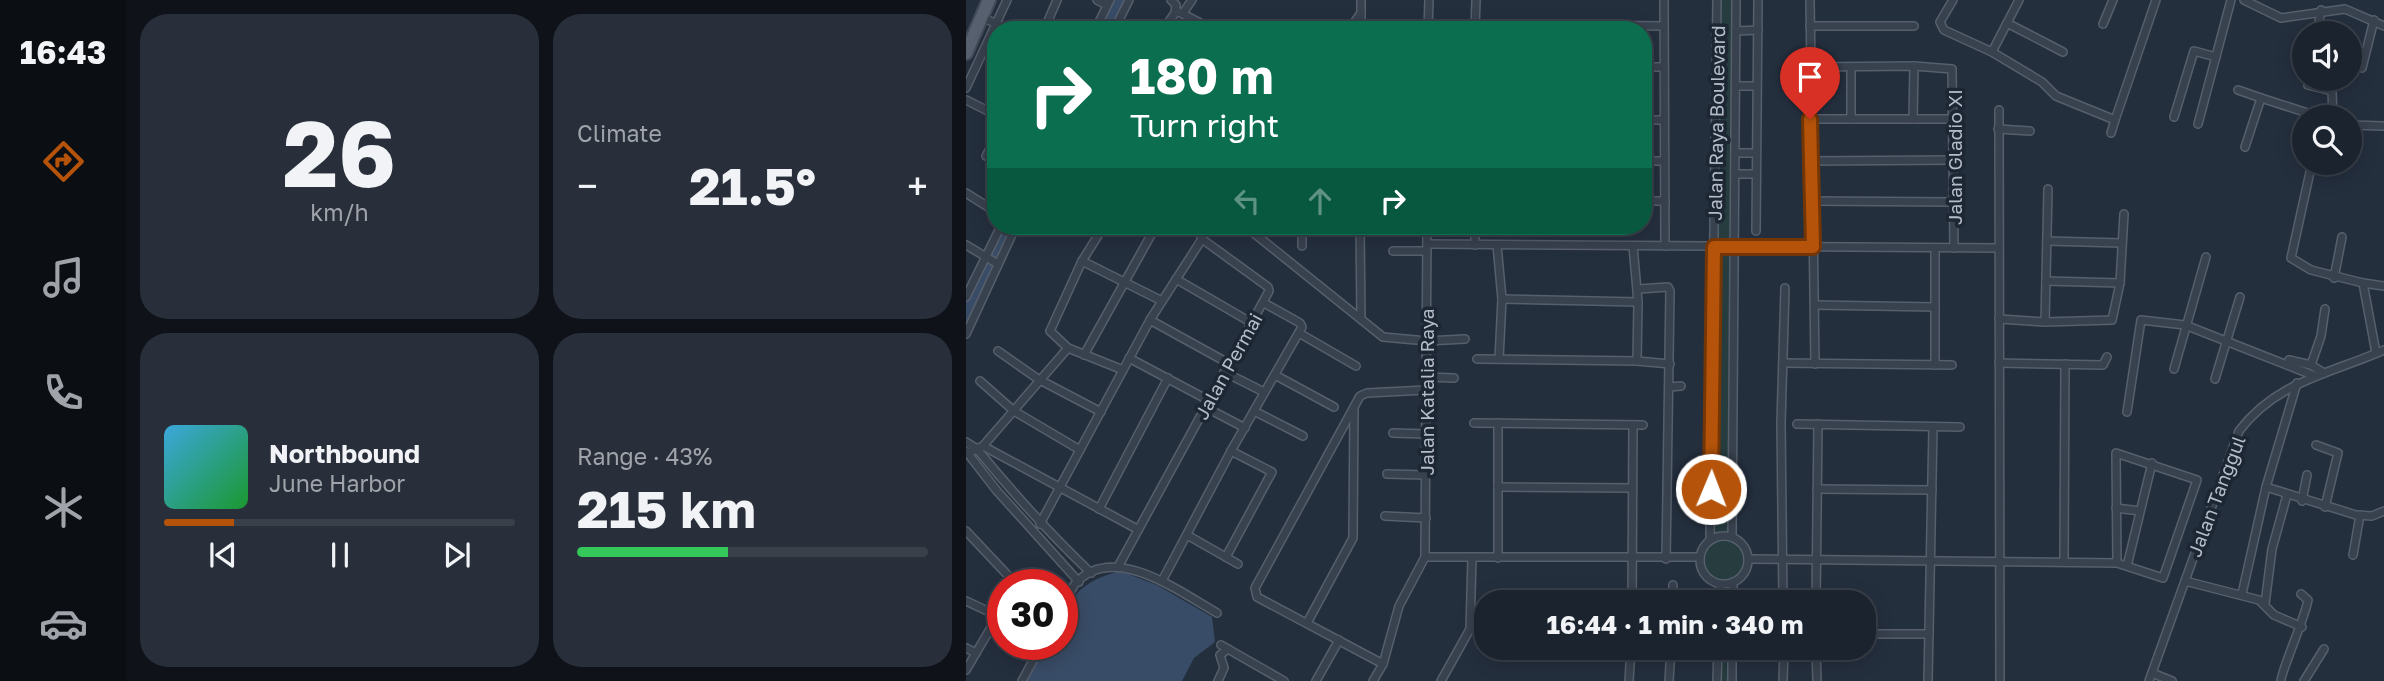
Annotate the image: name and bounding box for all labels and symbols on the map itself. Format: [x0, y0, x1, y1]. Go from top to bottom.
street label: Jalan Raya Boulevard [1703, 25, 1729, 221]
pin [1780, 47, 1840, 119]
street label: Jalan Gladio XI [1943, 89, 1966, 225]
street label: Jalan Permai [1189, 309, 1267, 423]
street label: Jalan Katalia Raya [1415, 309, 1438, 475]
street label: Jalan Tanggul [2182, 432, 2250, 560]
position arrow [1674, 452, 1748, 526]
speed limit sign: 30 [987, 569, 1078, 660]

